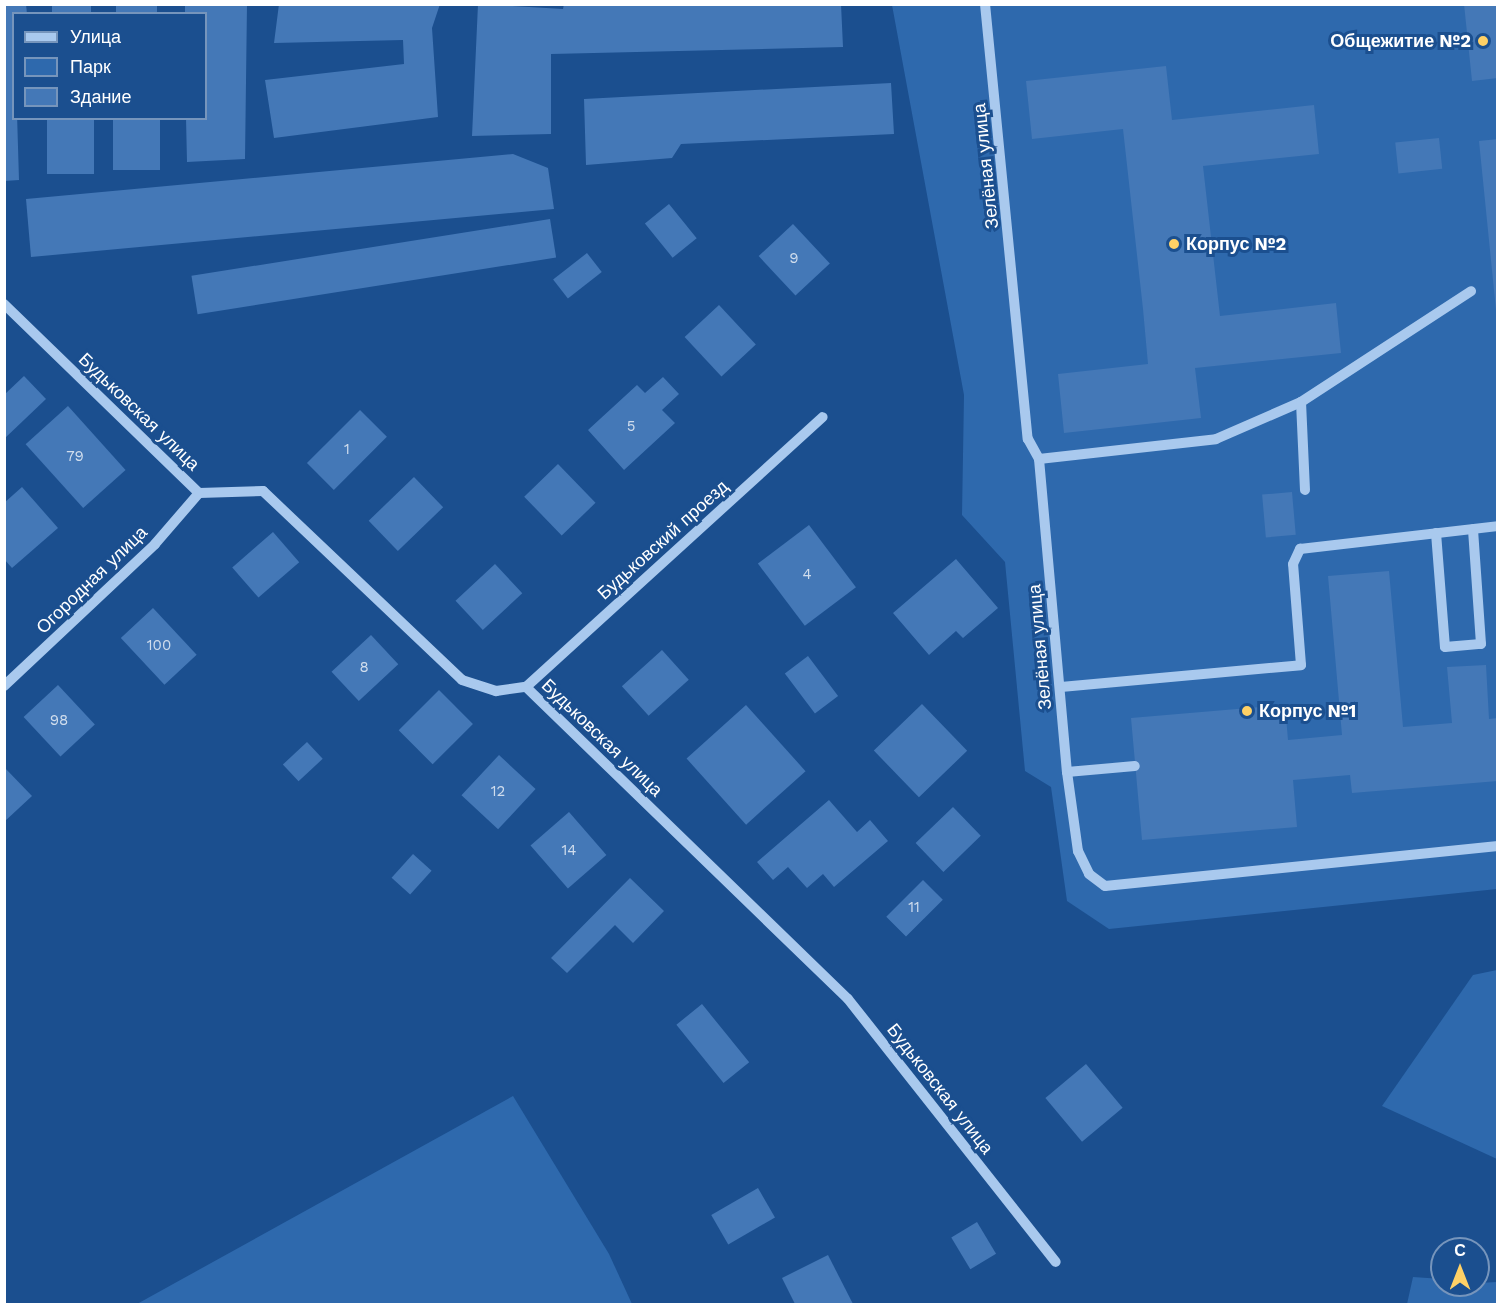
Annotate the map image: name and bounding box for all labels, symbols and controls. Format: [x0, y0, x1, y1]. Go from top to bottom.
legend [12, 12, 207, 120]
text: Улица [70, 26, 121, 47]
place label: Общежитие №2 [1330, 30, 1471, 52]
marker: Общежитие №2 [1476, 34, 1490, 48]
text: Парк [70, 56, 111, 77]
text: Здание [70, 86, 131, 107]
street label: Зелёная улица [969, 102, 1003, 230]
place label: Корпус №2 [1186, 233, 1286, 255]
marker: Корпус №2 [1167, 237, 1181, 251]
house number: 9 [789, 250, 799, 268]
street label: Будьковская улица [74, 349, 204, 475]
house number: 5 [627, 418, 635, 436]
house number: 1 [344, 441, 350, 459]
house number: 79 [66, 448, 84, 466]
street label: Будьковский проезд [593, 476, 733, 604]
street label: Огородная улица [32, 522, 152, 638]
house number: 4 [802, 566, 812, 584]
street label: Зелёная улица [1024, 583, 1056, 711]
house number: 100 [147, 637, 171, 655]
house number: 8 [359, 659, 369, 677]
street label: Будьковская улица [537, 675, 667, 801]
place label: Корпус №1 [1259, 700, 1356, 722]
marker: Корпус №1 [1240, 704, 1254, 718]
house number: 98 [50, 712, 68, 730]
house number: 12 [491, 783, 505, 801]
house number: 14 [561, 842, 577, 860]
house number: 11 [908, 899, 920, 917]
street label: Будьковская улица [882, 1019, 998, 1159]
north arrow [1430, 1237, 1490, 1297]
text: С [1454, 1241, 1466, 1260]

